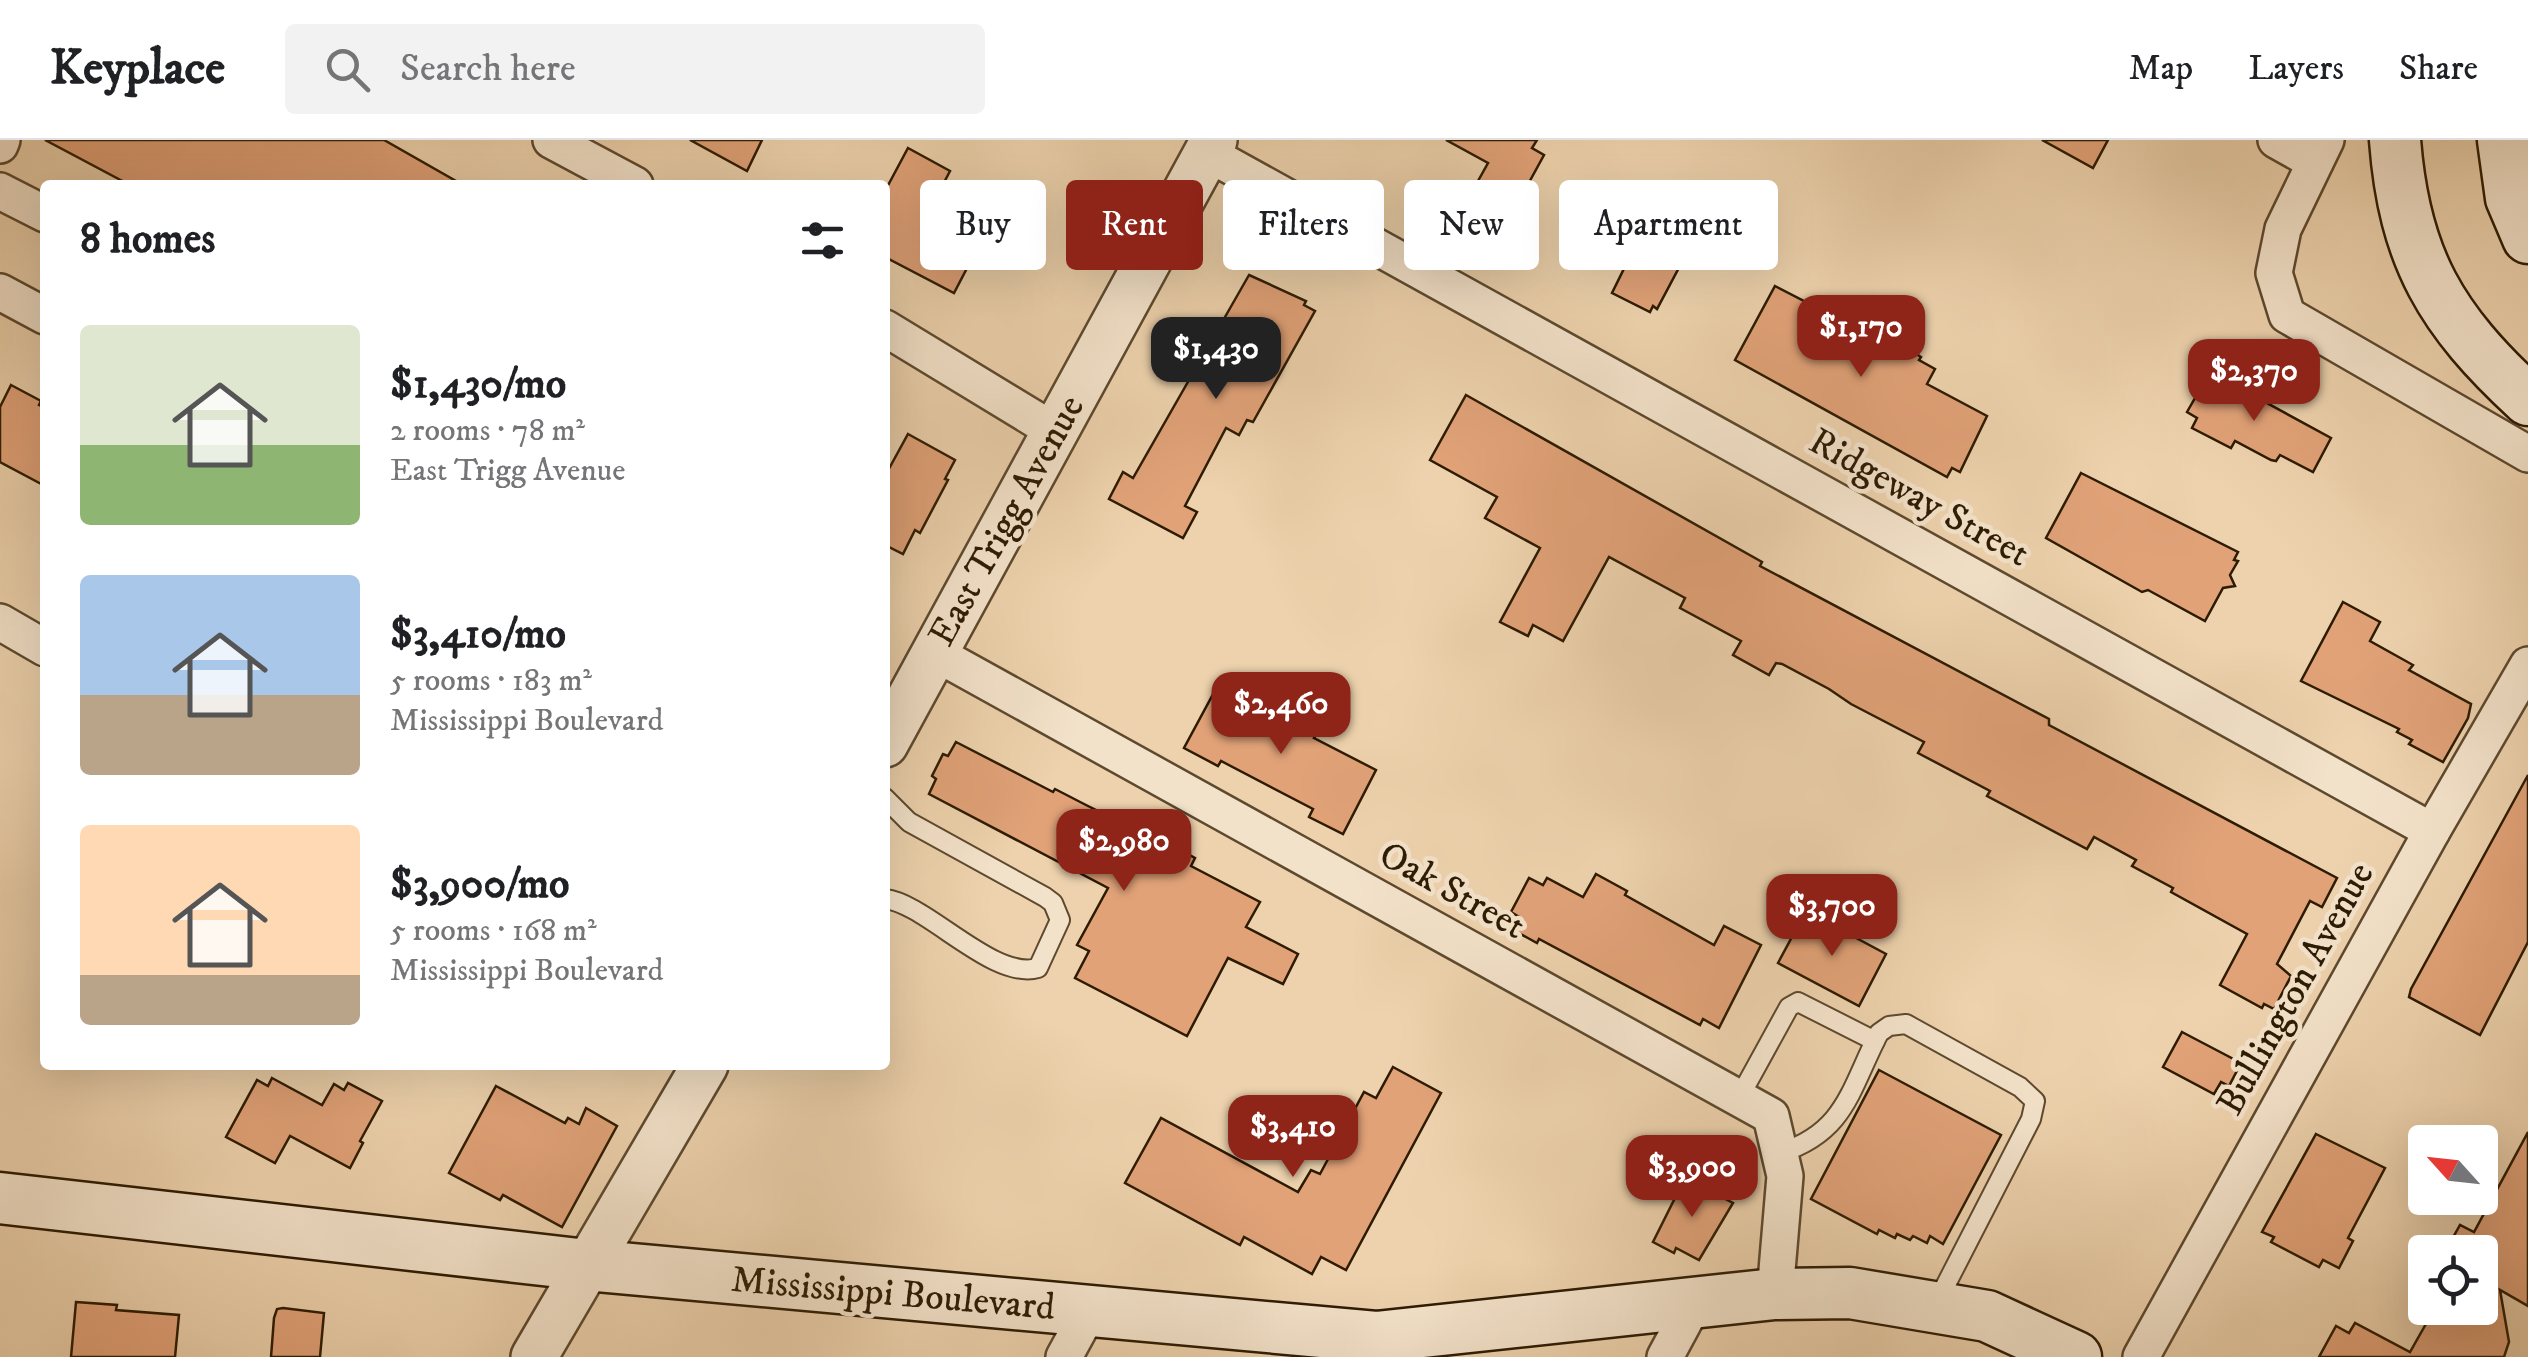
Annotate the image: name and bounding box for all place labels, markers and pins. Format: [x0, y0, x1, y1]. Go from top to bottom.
pin: $1,170 [1780, 295, 1942, 380]
pin: $1,430 [1135, 317, 1297, 402]
pin: $2,370 [2173, 339, 2335, 424]
pin: $2,460 [1200, 672, 1362, 757]
pin: $2,980 [1043, 809, 1205, 894]
pin: $3,700 [1751, 874, 1913, 959]
pin: $3,410 [1212, 1095, 1374, 1180]
pin: $3,900 [1611, 1135, 1773, 1220]

